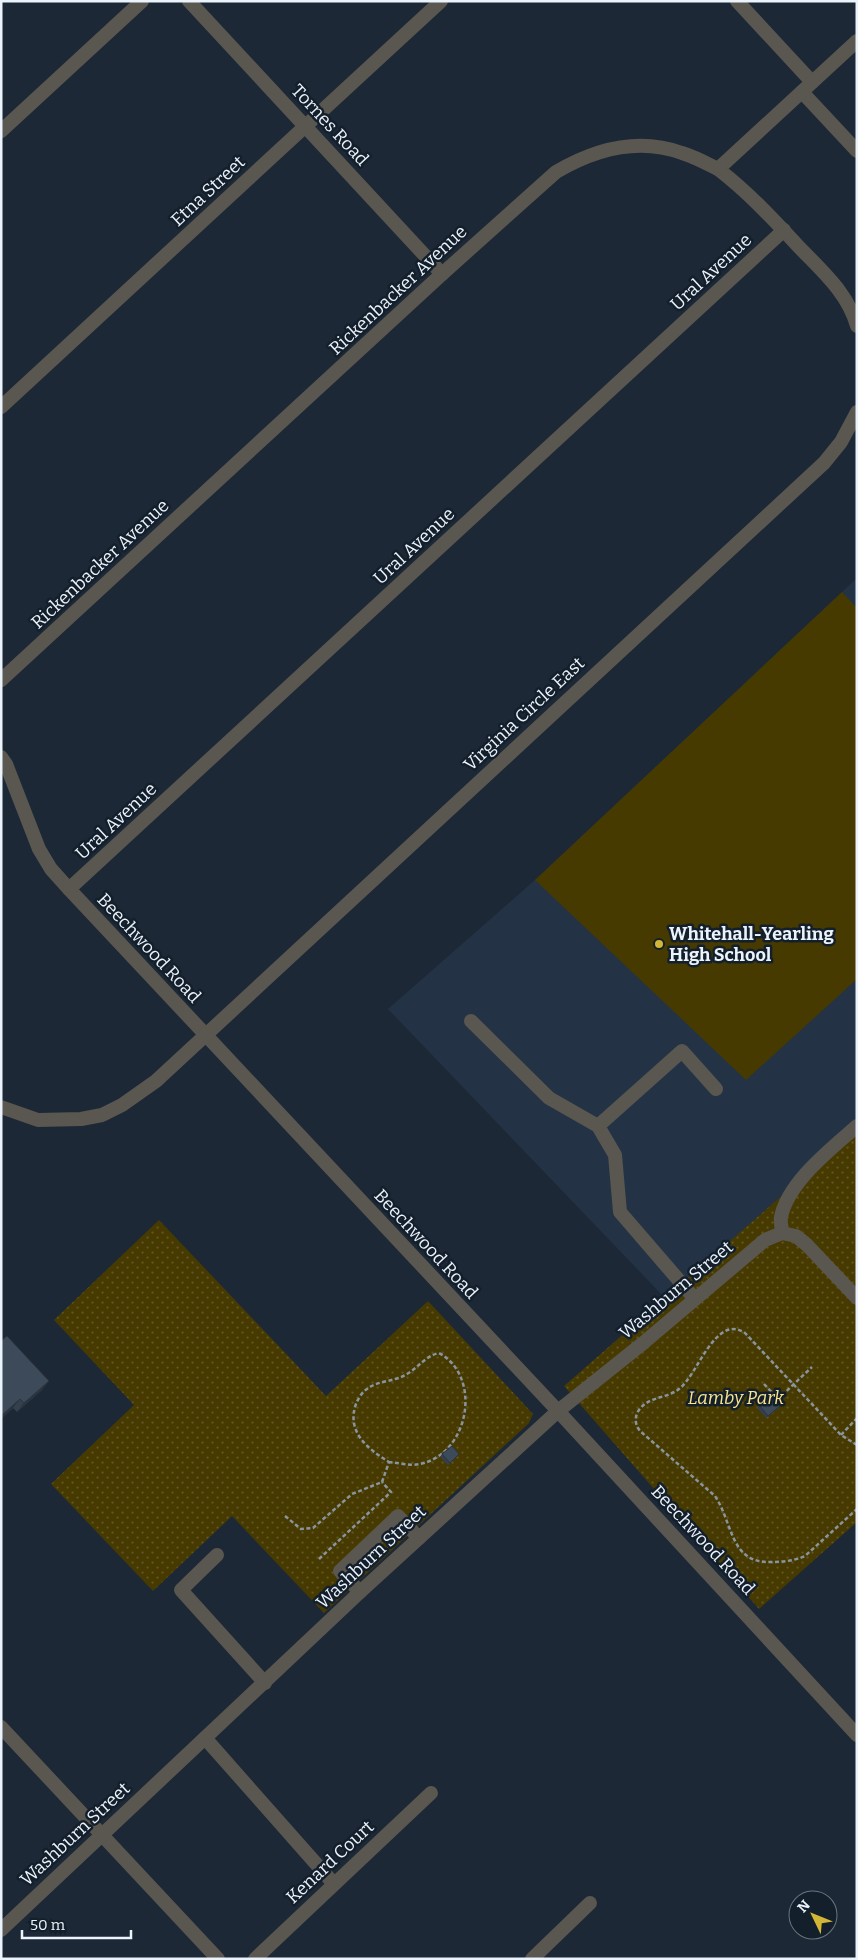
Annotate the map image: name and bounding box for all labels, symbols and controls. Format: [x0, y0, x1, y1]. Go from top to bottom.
street label: Tornes Road [287, 80, 374, 171]
street label: Etna Street [166, 151, 250, 231]
street label: Rickenbacker Avenue [325, 221, 471, 359]
street label: Ural Avenue [666, 229, 756, 315]
street label: Rickenbacker Avenue [27, 495, 173, 633]
street label: Ural Avenue [369, 503, 459, 589]
street label: Virginia Circle East [459, 652, 589, 776]
street label: Ural Avenue [71, 778, 161, 864]
street label: Beechwood Road [93, 889, 206, 1008]
place label: Whitehall-Yearling High School [669, 923, 834, 966]
marker: Whitehall-Yearling High School [653, 938, 665, 950]
street label: Beechwood Road [370, 1185, 483, 1304]
street label: Washburn Street [615, 1236, 738, 1344]
park label: Lamby Park [688, 1387, 784, 1409]
street label: Beechwood Road [647, 1481, 760, 1600]
street label: Washburn Street [312, 1500, 431, 1613]
street label: Washburn Street [16, 1777, 135, 1890]
street label: Kenard Court [282, 1815, 379, 1908]
north arrow [788, 1890, 838, 1940]
text: N [794, 1897, 814, 1916]
scale bar [22, 1908, 131, 1940]
text: 50 m [30, 1916, 66, 1934]

